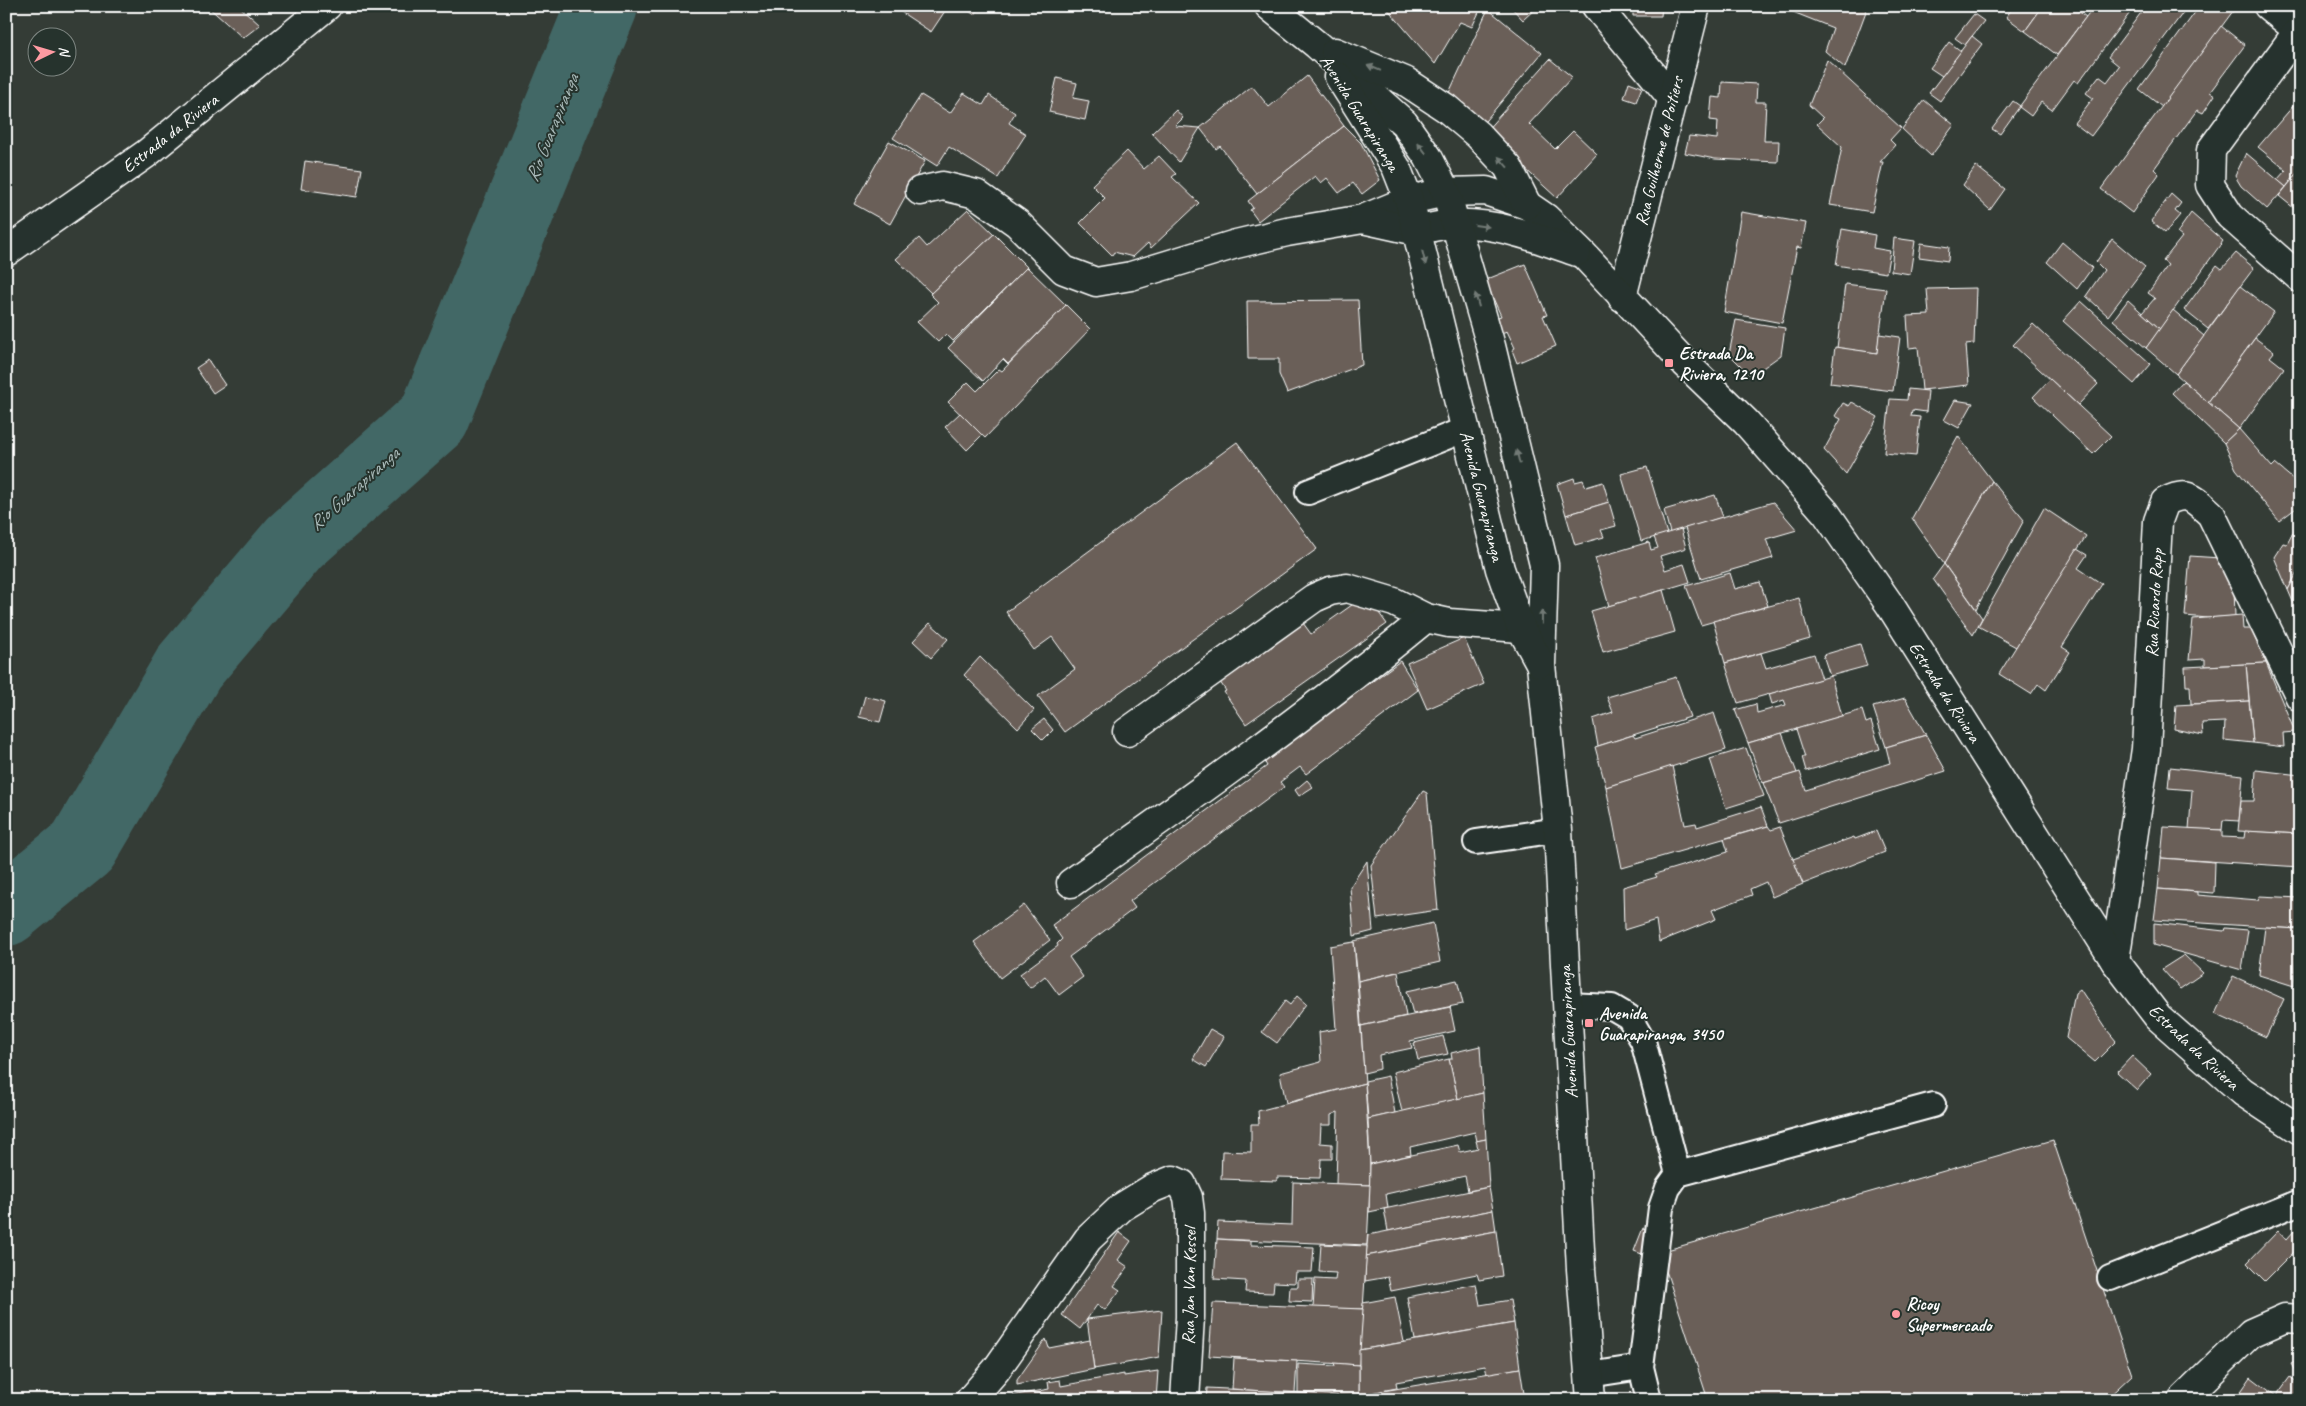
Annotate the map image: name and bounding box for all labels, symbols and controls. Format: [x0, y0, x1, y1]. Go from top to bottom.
north arrow [28, 28, 78, 78]
text: N [56, 46, 74, 58]
street label: Avenida Guarapiranga [1315, 51, 1405, 177]
one-way arrow [1366, 63, 1381, 71]
water label: Rio Guarapiranga [520, 69, 585, 185]
street label: Rua Guilherme de Poitiers [1630, 72, 1689, 228]
street label: Estrada da Riviera [118, 88, 223, 177]
one-way arrow [1417, 141, 1427, 155]
one-way arrow [1498, 156, 1509, 169]
one-way arrow [1475, 222, 1491, 230]
one-way arrow [1420, 251, 1428, 266]
one-way arrow [1473, 292, 1481, 307]
place label: Estrada Da Riviera, 1210 [1679, 342, 1765, 385]
marker: Estrada Da Riviera, 1210 [1663, 357, 1675, 369]
street label: Avenida Guarapiranga [1455, 429, 1509, 565]
water label: Rio Guarapiranga [304, 441, 406, 536]
one-way arrow [1514, 450, 1522, 465]
street label: Rua Ricardo Rapp [2140, 547, 2168, 658]
one-way arrow [1539, 608, 1547, 624]
street label: Estrada da Riviera [1904, 637, 1986, 748]
street label: Avenida Guarapiranga [1553, 963, 1582, 1099]
street label: Estrada da Riviera [2144, 999, 2245, 1095]
place label: Avenida Guarapiranga, 3450 [1599, 1002, 1724, 1045]
marker: Avenida Guarapiranga, 3450 [1583, 1017, 1595, 1029]
street label: Rua Jan Van Kessel [1177, 1224, 1201, 1345]
place label: Ricoy Supermercado [1906, 1293, 1993, 1336]
marker: Ricoy Supermercado [1890, 1308, 1902, 1320]

